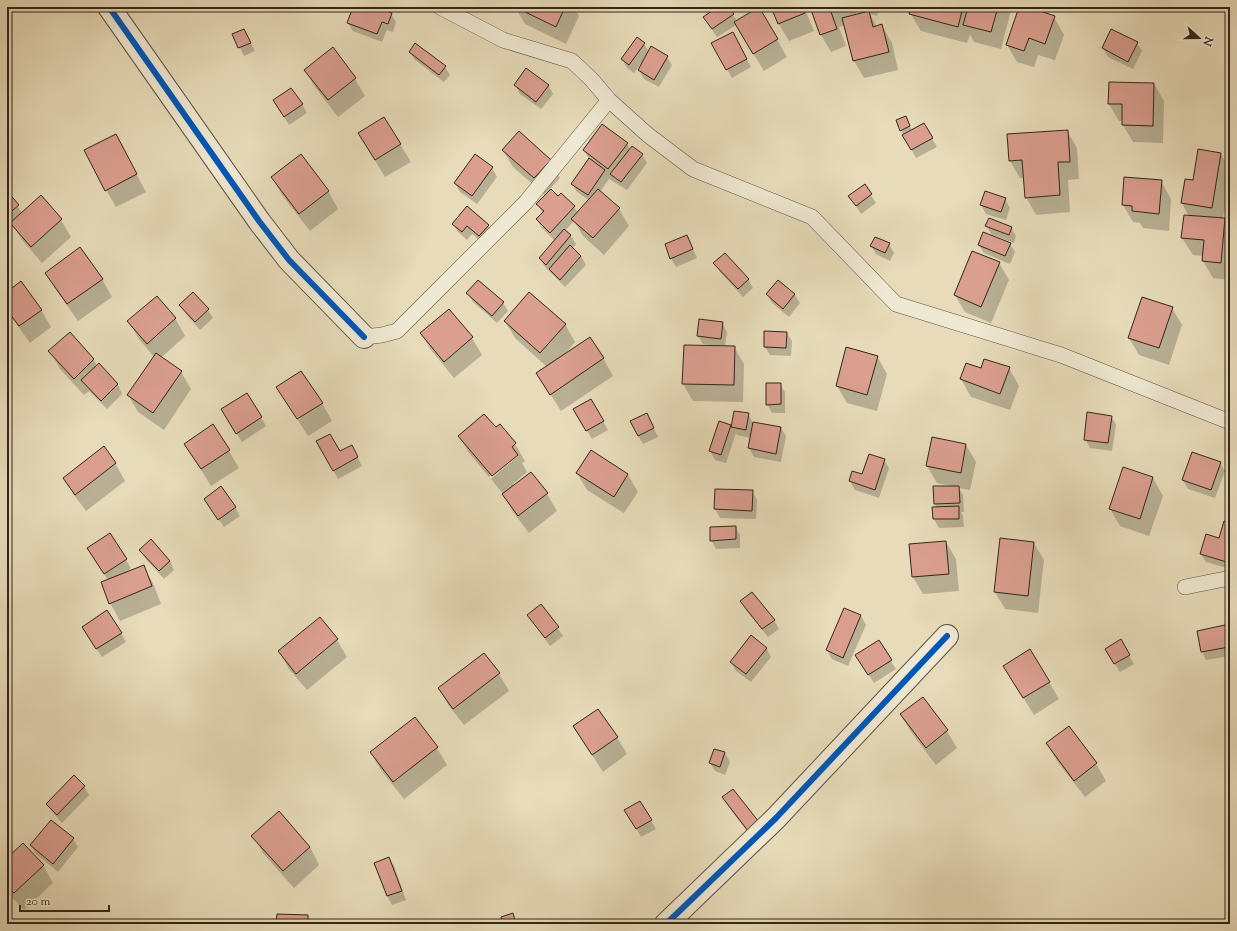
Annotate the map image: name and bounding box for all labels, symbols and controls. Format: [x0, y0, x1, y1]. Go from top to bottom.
north arrow [1179, 18, 1219, 58]
text: N [1198, 33, 1217, 48]
scale bar [20, 887, 109, 913]
text: 20 m [26, 893, 51, 911]

